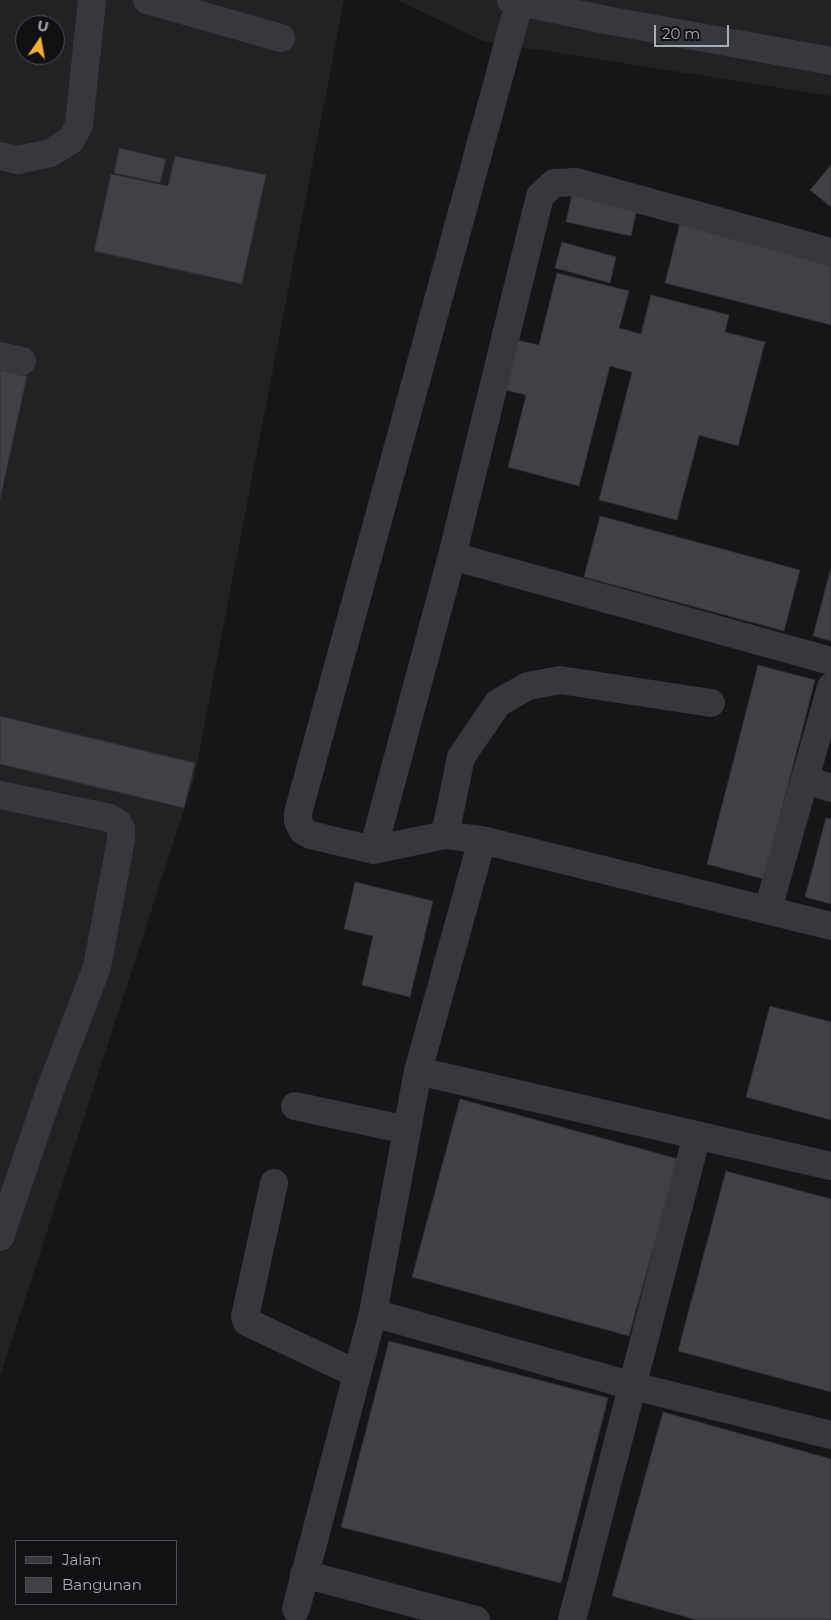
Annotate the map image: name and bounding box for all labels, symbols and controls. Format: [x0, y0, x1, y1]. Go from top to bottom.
north arrow [15, 15, 65, 65]
scale bar [656, 15, 731, 47]
text: U [36, 16, 50, 36]
text: 20 m [662, 24, 700, 43]
legend [15, 1540, 178, 1605]
text: Jalan [62, 1550, 101, 1569]
text: Bangunan [62, 1575, 142, 1594]

